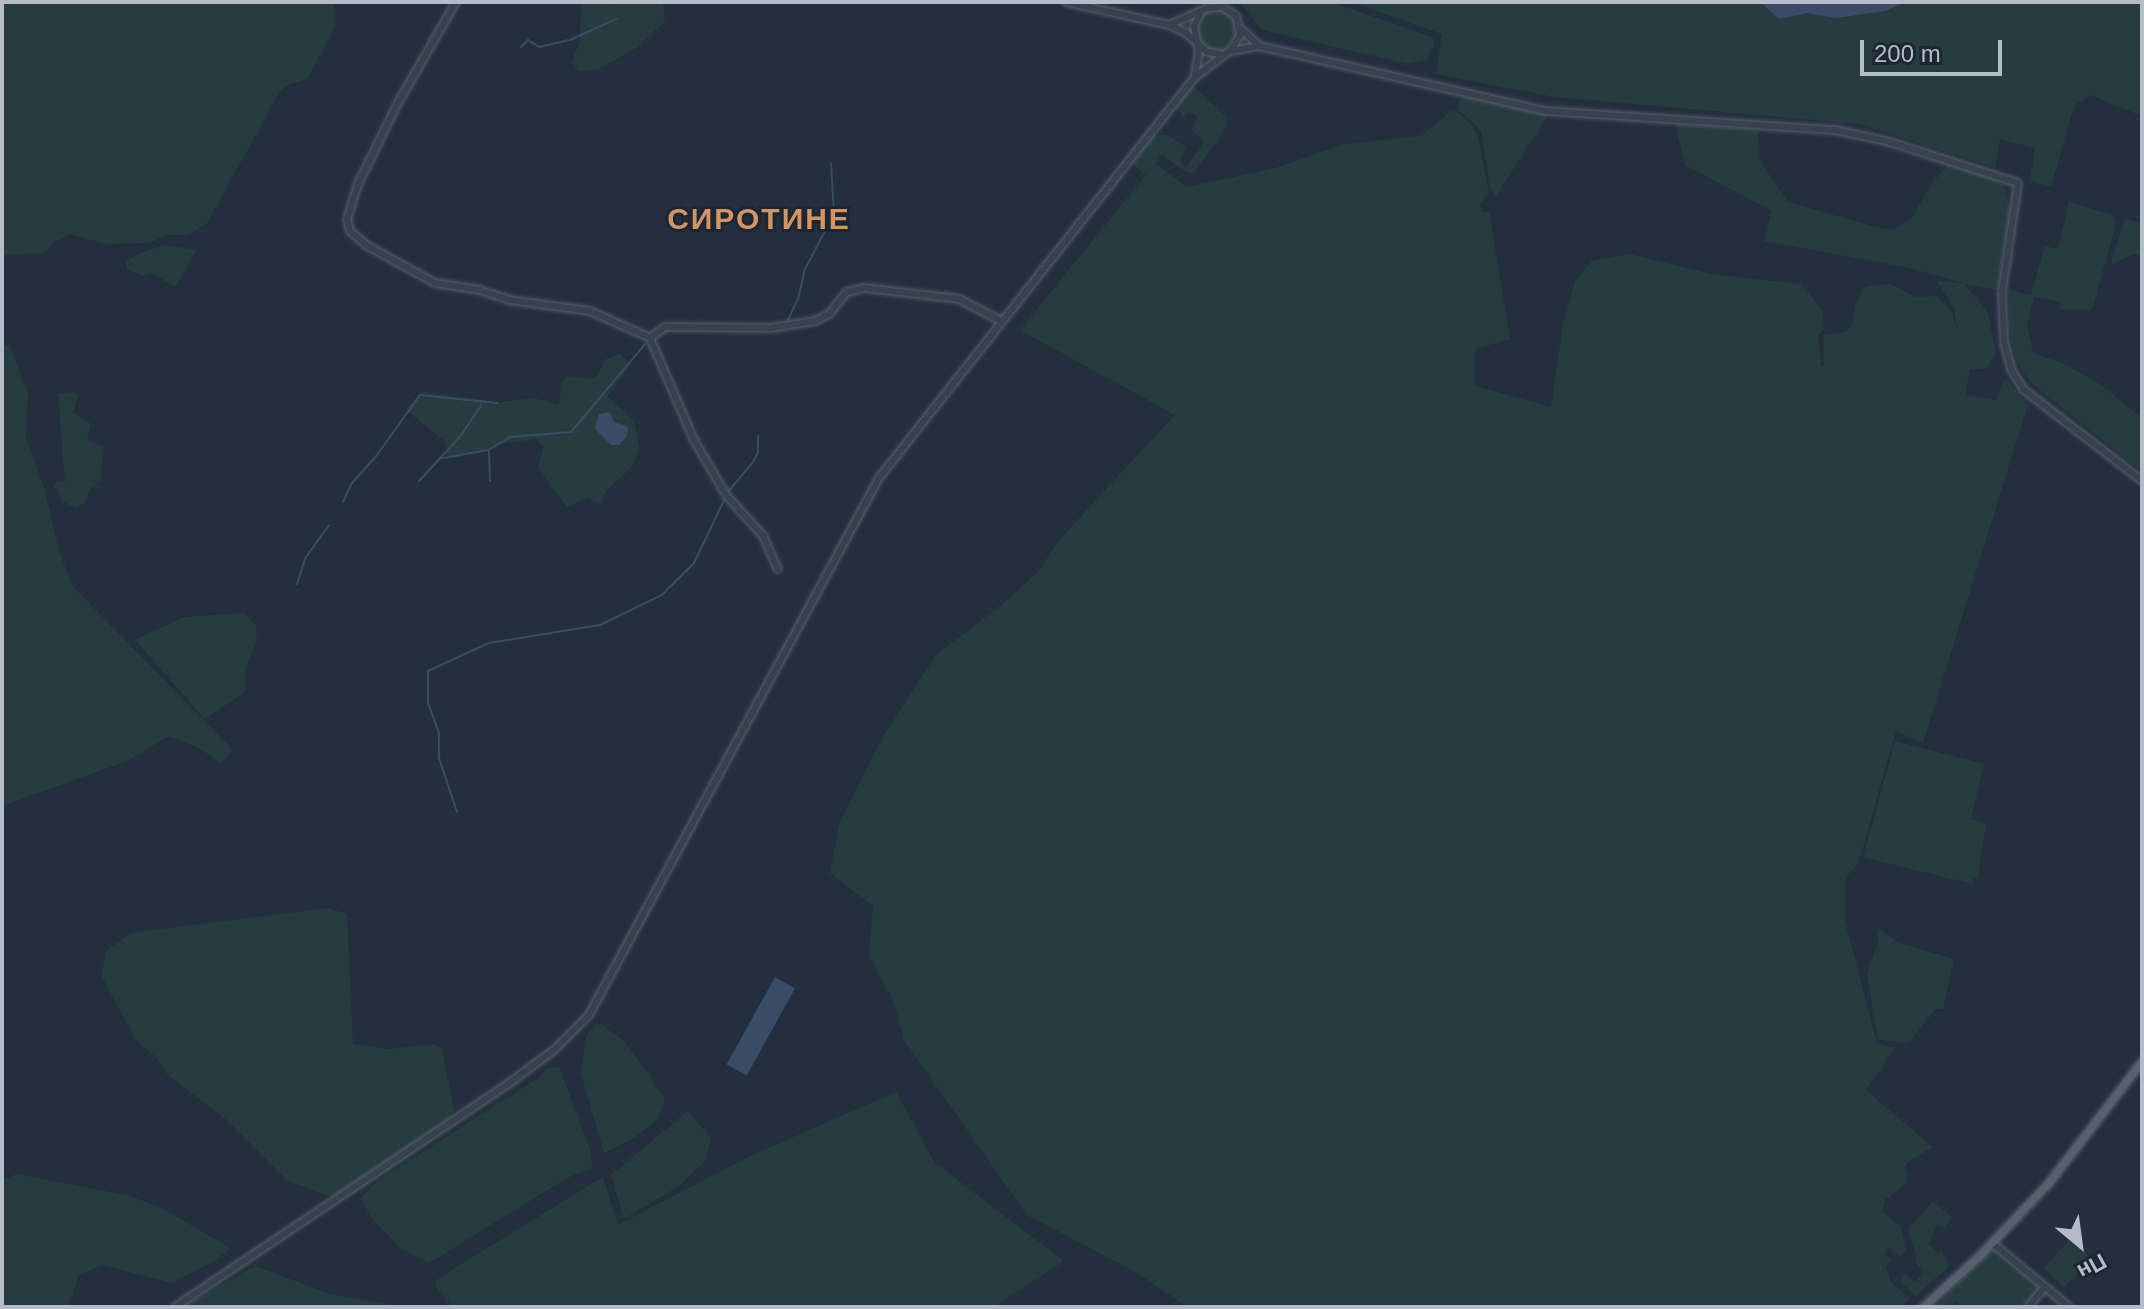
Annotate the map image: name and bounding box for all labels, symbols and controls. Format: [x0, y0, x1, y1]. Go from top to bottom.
scale bar [1864, 24, 2006, 74]
text: 200 m [1874, 40, 1941, 67]
district label: СИРОТИНЕ [667, 201, 851, 237]
north arrow [2040, 1205, 2120, 1285]
text: Пн [2073, 1248, 2111, 1284]

